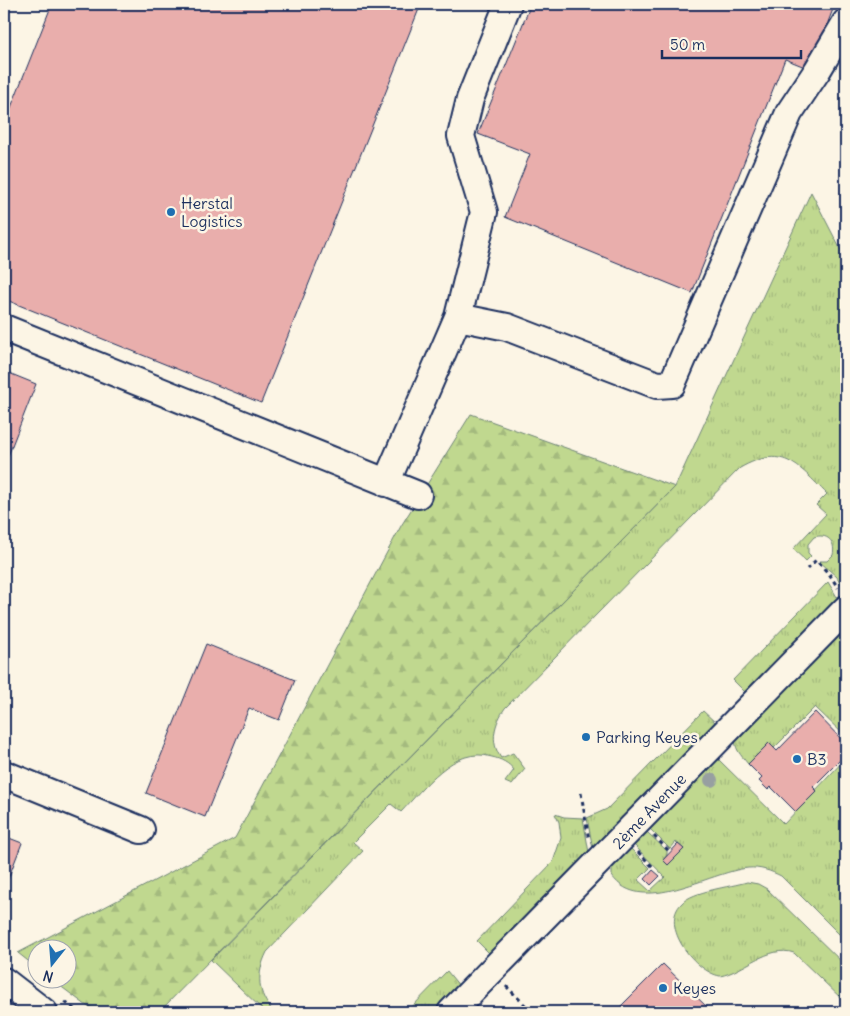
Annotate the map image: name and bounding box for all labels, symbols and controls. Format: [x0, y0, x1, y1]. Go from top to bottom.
scale bar [662, 28, 801, 60]
text: 50 m [670, 35, 705, 54]
place label: Herstal Logistics [181, 193, 243, 231]
marker: Herstal Logistics [165, 206, 177, 218]
place label: Parking Keyes [596, 727, 698, 747]
marker: Parking Keyes [580, 731, 592, 743]
place label: B3 [807, 749, 827, 769]
marker: B3 [791, 753, 803, 765]
street label: 2ème Avenue [608, 769, 690, 853]
north arrow [28, 938, 78, 988]
text: N [41, 966, 55, 986]
place label: Keyes [673, 978, 716, 998]
marker: Keyes [657, 982, 669, 994]

